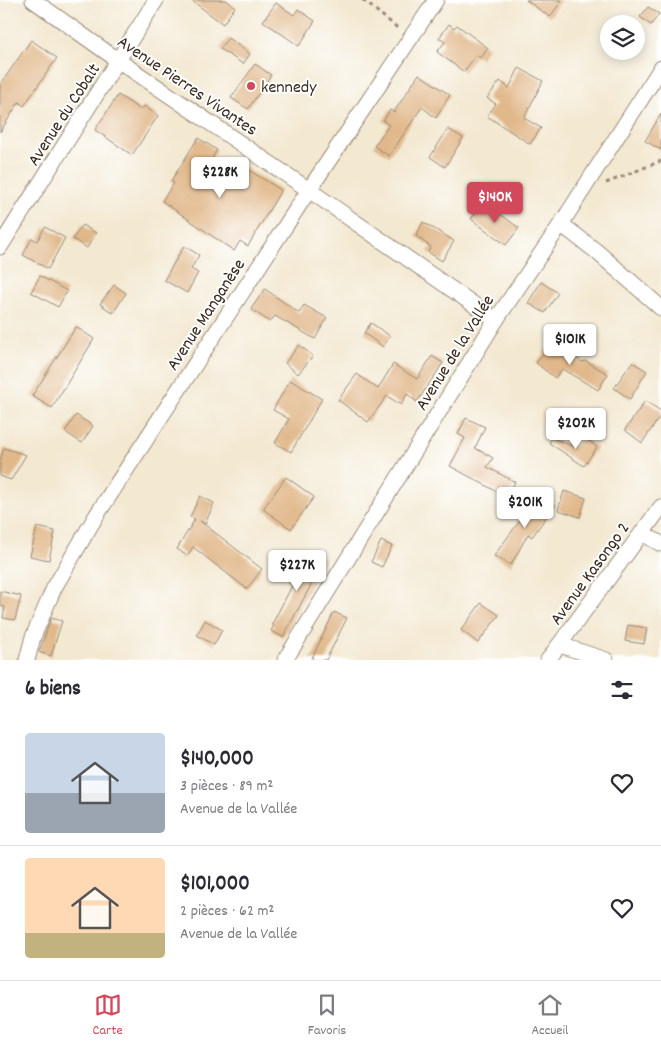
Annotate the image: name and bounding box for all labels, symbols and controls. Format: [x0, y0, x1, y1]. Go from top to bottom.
map controls [600, 15, 645, 60]
button: layers [600, 15, 645, 60]
street label: Avenue Pierres Vivantes [112, 31, 262, 143]
street label: Avenue du Cobalt [23, 59, 108, 172]
place label: kennedy [261, 76, 317, 101]
marker: kennedy [245, 80, 257, 92]
pin: $228K [185, 156, 255, 199]
text: $228K [202, 161, 238, 184]
pin: $140K [460, 182, 530, 224]
text: $140K [478, 186, 512, 209]
street label: Avenue Manganèse [162, 255, 253, 376]
street label: Avenue de la Vallée [411, 291, 502, 416]
pin: $101K [535, 324, 605, 366]
text: $101K [554, 328, 586, 351]
pin: $202K [541, 408, 611, 450]
text: $202K [557, 412, 595, 435]
pin: $201K [490, 486, 560, 529]
text: $201K [508, 491, 542, 514]
street label: Avenue Kasongo 2 [545, 518, 637, 631]
pin: $227K [262, 550, 332, 592]
text: $227K [279, 554, 315, 577]
text: 6 biens [25, 675, 81, 705]
icon: filters [608, 676, 636, 704]
text: $140,000 [180, 745, 254, 775]
icon: home [65, 753, 125, 813]
icon: heart [608, 769, 636, 797]
text: 3 pièces · 89 m² [180, 775, 273, 798]
text: Avenue de la Vallée [180, 798, 297, 821]
text: $101,000 [180, 870, 250, 900]
icon: home [65, 878, 125, 938]
icon: heart [608, 894, 636, 922]
text: 2 pièces · 62 m² [180, 900, 274, 923]
text: Avenue de la Vallée [180, 923, 297, 946]
tab: Carte [93, 991, 123, 1041]
tab: Favoris [308, 991, 346, 1041]
tab: Accueil [531, 991, 568, 1041]

